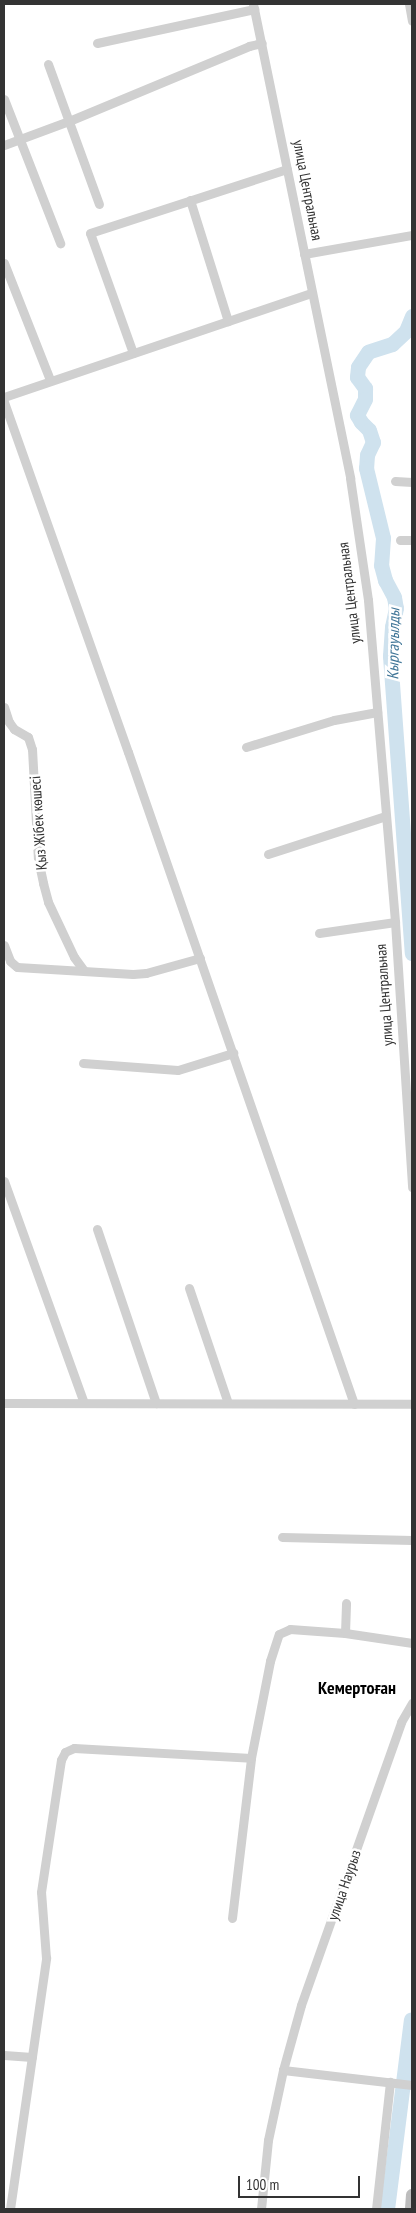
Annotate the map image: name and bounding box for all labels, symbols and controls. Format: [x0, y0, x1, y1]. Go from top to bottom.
street label: улица Центральная [289, 138, 327, 242]
street label: улица Центральная [334, 541, 364, 645]
water label: Кыргауылды [383, 608, 403, 680]
street label: Қыз Жібек көшесі [26, 775, 50, 871]
street label: улица Центральная [371, 943, 397, 1047]
district label: Кемертоған [318, 1677, 396, 1699]
street label: улица Наурыз [324, 1847, 364, 1923]
scale bar [241, 2166, 364, 2198]
text: 100 m [246, 2175, 279, 2194]

